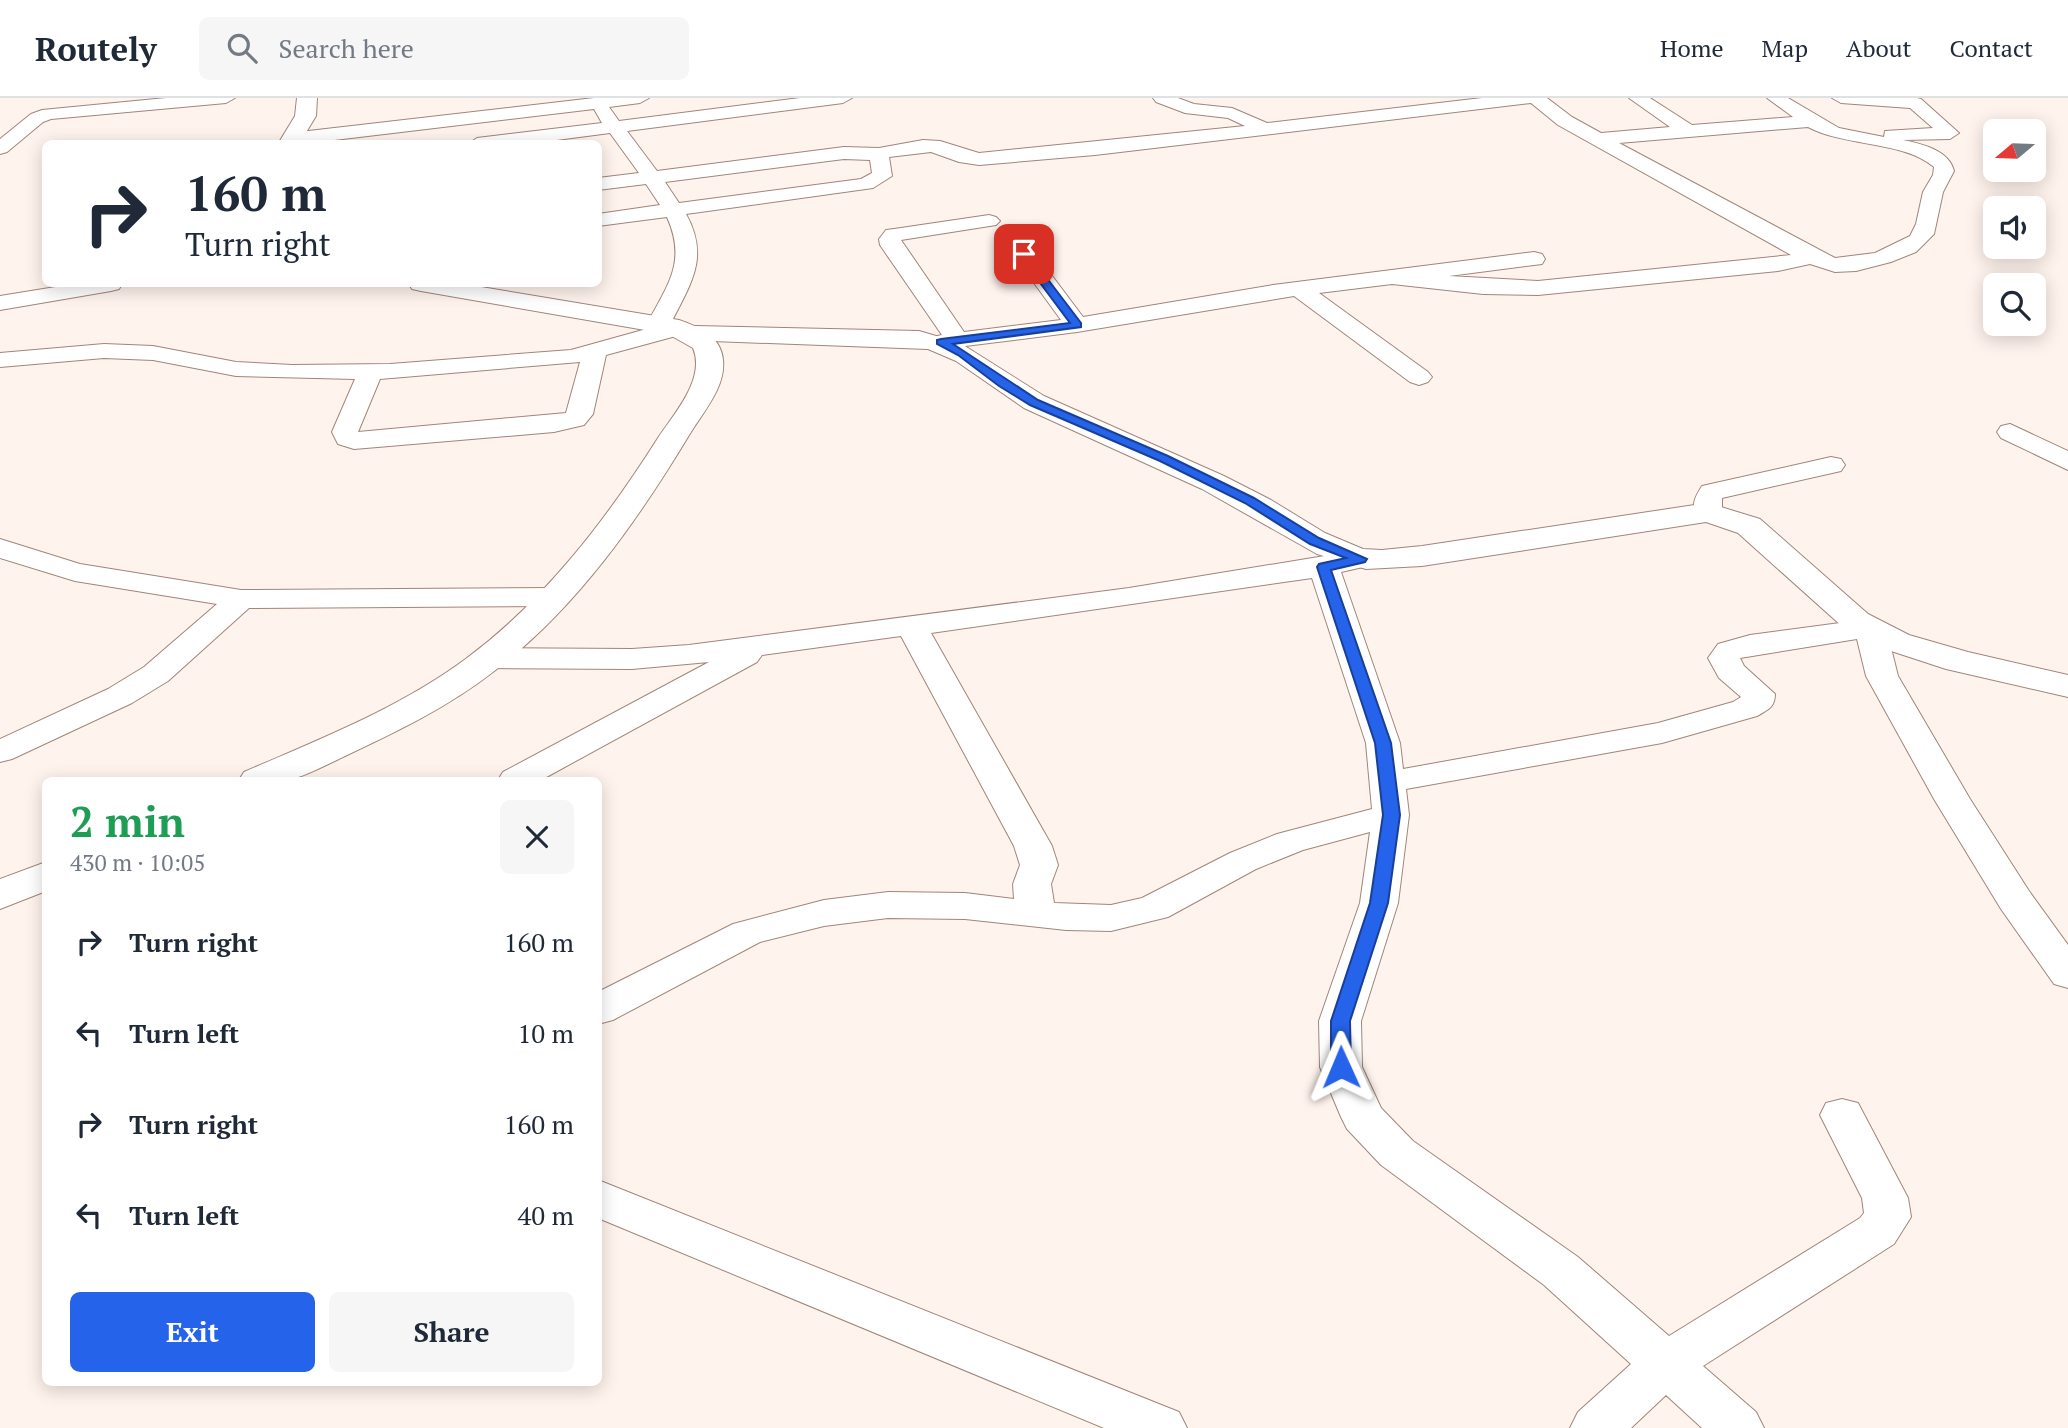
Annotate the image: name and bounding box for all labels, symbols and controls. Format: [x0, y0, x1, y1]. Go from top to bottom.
search box [199, 17, 689, 80]
text: Routely [35, 27, 157, 70]
icon: search [223, 29, 261, 67]
text: Search here [279, 31, 414, 65]
text: Home [1660, 32, 1724, 64]
text: Map [1762, 32, 1808, 64]
text: About [1846, 32, 1912, 64]
text: Contact [1950, 32, 2033, 64]
north arrow [1983, 119, 2046, 182]
map controls [1983, 119, 2046, 336]
text: 160 m [185, 160, 327, 225]
icon: right [70, 168, 161, 259]
button: sound [1983, 196, 2046, 259]
text: Turn right [185, 223, 331, 265]
pin [994, 224, 1054, 284]
icon: arrive [1005, 235, 1043, 273]
button: search [1983, 273, 2046, 336]
text: 2 min [70, 793, 185, 849]
button: close [500, 800, 574, 874]
text: 430 m · 10:05 [70, 847, 205, 878]
icon: right [70, 923, 108, 961]
text: Turn right [129, 925, 258, 959]
text: 160 m [504, 925, 574, 959]
icon: left [70, 1014, 108, 1052]
text: Turn left [129, 1016, 239, 1050]
text: 10 m [518, 1016, 574, 1050]
position arrow [1304, 1030, 1378, 1104]
icon: right [70, 1105, 108, 1143]
text: Turn right [129, 1107, 258, 1141]
text: 160 m [504, 1107, 574, 1141]
icon: left [70, 1196, 108, 1234]
text: Turn left [129, 1198, 239, 1232]
text: 40 m [518, 1198, 574, 1232]
button: Exit [70, 1292, 315, 1372]
button: Share [329, 1292, 574, 1372]

